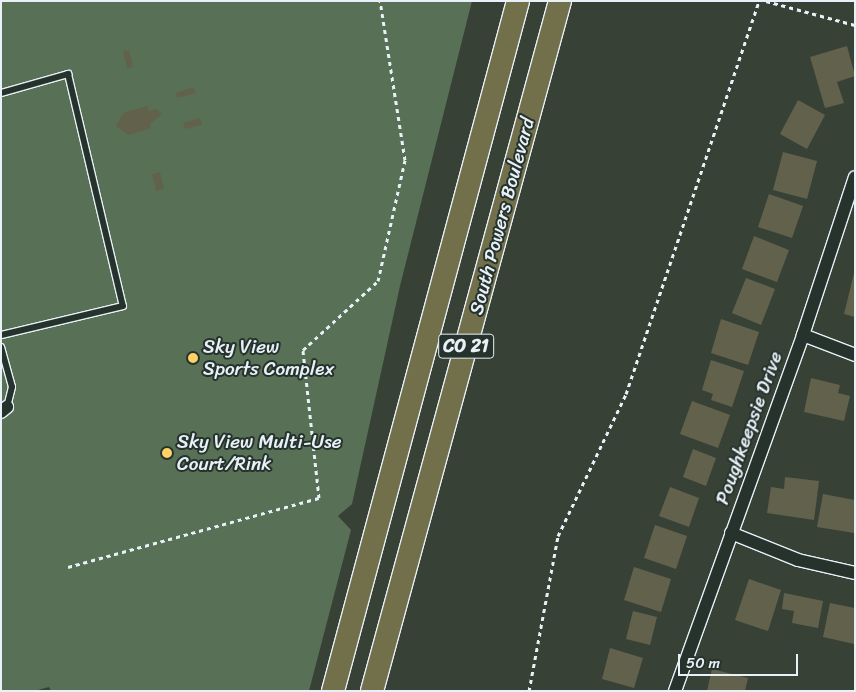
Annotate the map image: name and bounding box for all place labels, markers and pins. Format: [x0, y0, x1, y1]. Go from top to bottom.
place label: Sky View Sports Complex [203, 336, 335, 380]
marker: Sky View Sports Complex [187, 352, 199, 364]
place label: Sky View Multi-Use Court/Rink [177, 431, 341, 475]
marker: Sky View Multi-Use Court/Rink [161, 447, 173, 459]

